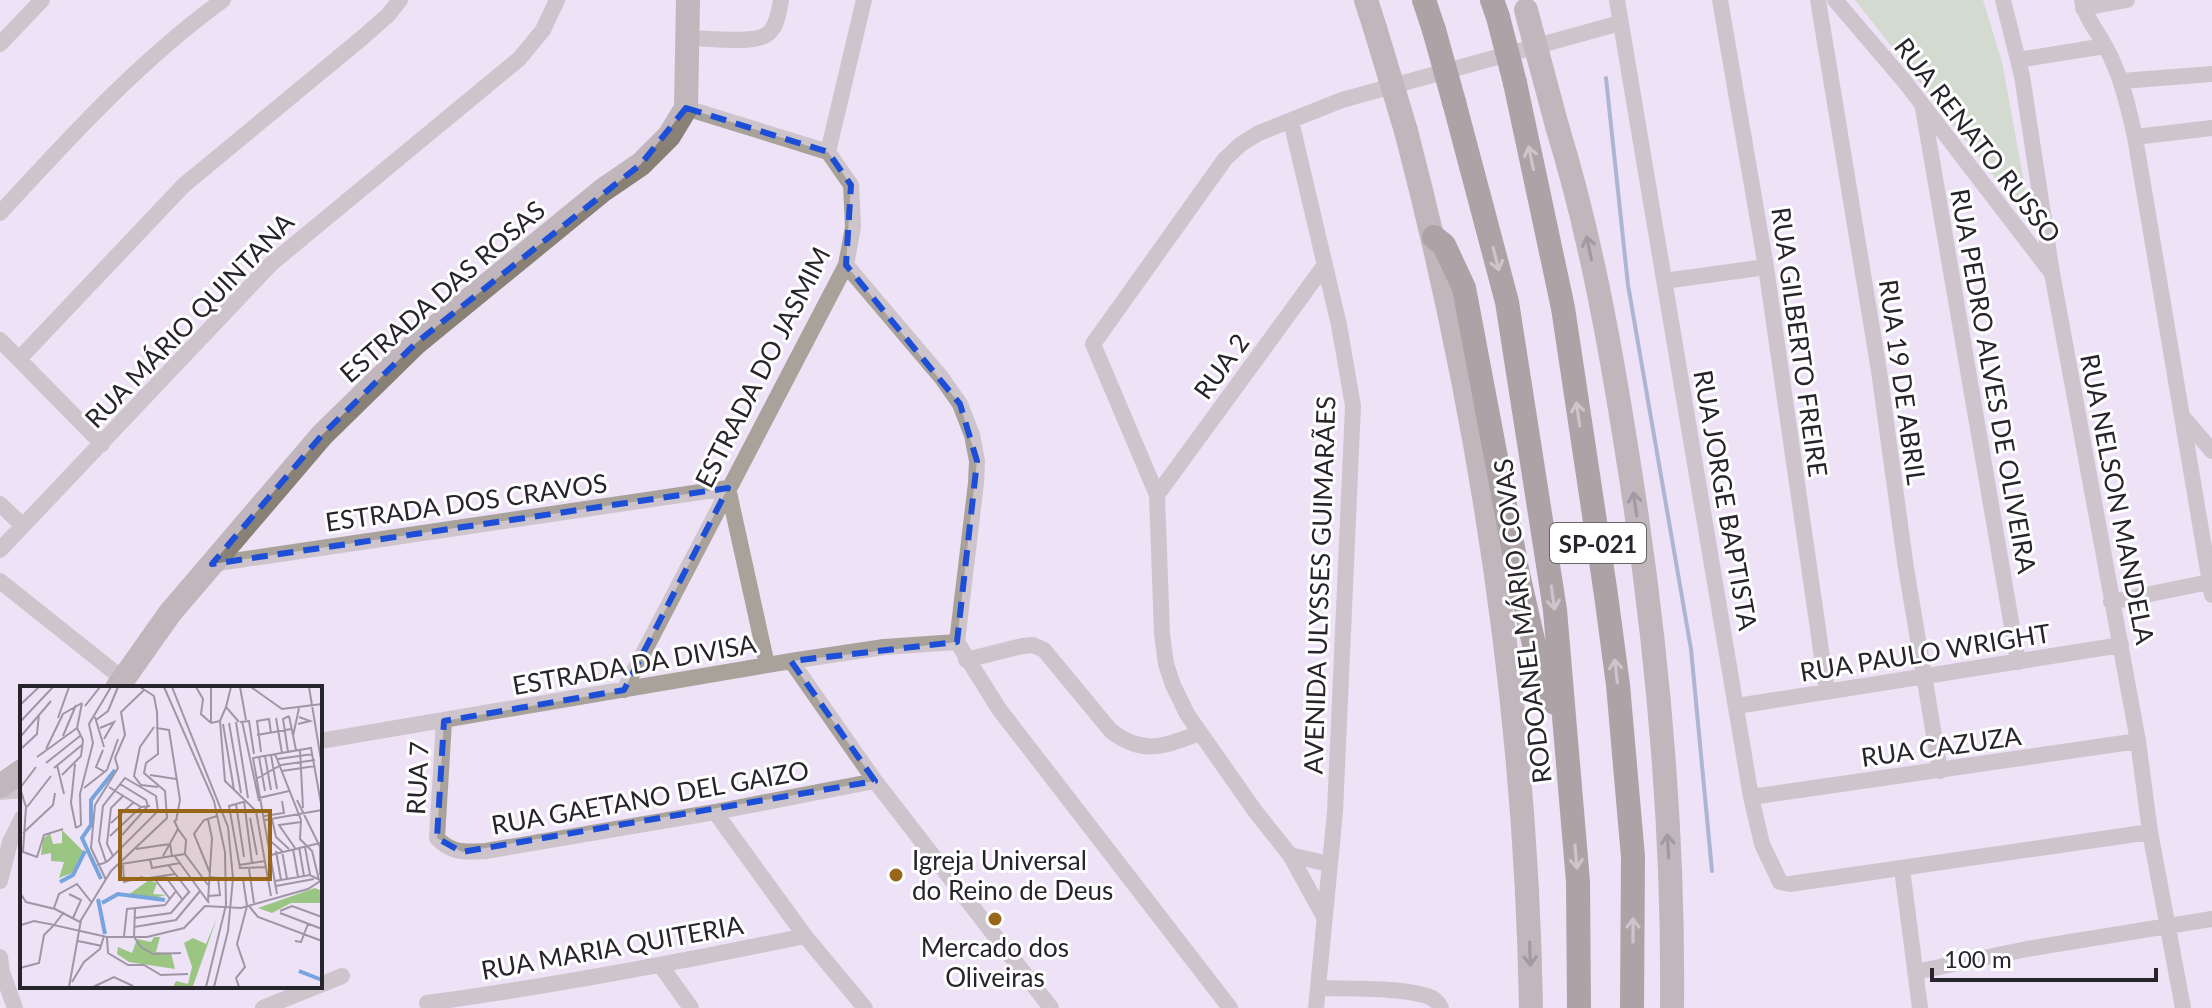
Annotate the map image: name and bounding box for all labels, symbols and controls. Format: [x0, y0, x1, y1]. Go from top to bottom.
street label: RUA RENATO RUSSO [1888, 31, 2068, 249]
one-way arrow [1523, 146, 1538, 171]
street label: RUA PEDRO ALVES DE OLIVEIRA [1944, 186, 2044, 576]
street label: ESTRADA DAS ROSAS [333, 193, 551, 389]
street label: RUA MÁRIO QUINTANA [78, 205, 300, 434]
street label: RUA GILBERTO FREIRE [1765, 205, 1835, 479]
one-way arrow [1581, 236, 1596, 261]
street label: ESTRADA DO JASMIM [687, 241, 837, 493]
one-way arrow [1490, 245, 1505, 271]
street label: RUA 19 DE ABRIL [1873, 277, 1933, 487]
street label: RUA 2 [1186, 327, 1256, 405]
street label: RUA NELSON MANDELA [2074, 351, 2162, 647]
street label: RUA JORGE BAPTISTA [1687, 367, 1765, 633]
street label: AVENIDA ULYSSES GUIMARÃES [1296, 395, 1342, 775]
one-way arrow [1570, 401, 1585, 427]
street label: RODOANEL MÁRIO COVAS [1486, 457, 1558, 785]
street label: ESTRADA DOS CRAVOS [323, 466, 609, 538]
one-way arrow [1627, 492, 1642, 517]
road number: SP-021 [1550, 523, 1646, 563]
one-way arrow [1546, 585, 1561, 610]
street label: RUA PAULO WRIGHT [1797, 616, 2053, 688]
street label: ESTRADA DA DIVISA [510, 627, 759, 701]
one-way arrow [1608, 659, 1623, 684]
inset map [20, 686, 322, 988]
street label: RUA CAZUZA [1859, 719, 2023, 773]
street label: RUA 7 [399, 741, 435, 815]
street label: RUA GAETANO DEL GAIZO [489, 753, 811, 841]
one-way arrow [1661, 833, 1676, 860]
one-way arrow [1569, 843, 1584, 870]
place label: Igreja Universal do Reino de Deus [912, 844, 1113, 906]
marker: Igreja Universal do Reino de Deus [887, 866, 905, 884]
street label: RUA MARIA QUITERIA [478, 908, 746, 986]
marker: Mercado dos Oliveiras [986, 910, 1004, 928]
one-way arrow [1625, 917, 1641, 944]
place label: Mercado dos Oliveiras [921, 931, 1069, 993]
scale bar [1932, 932, 2156, 982]
one-way arrow [1522, 940, 1537, 967]
text: 100 m [1944, 944, 2012, 973]

